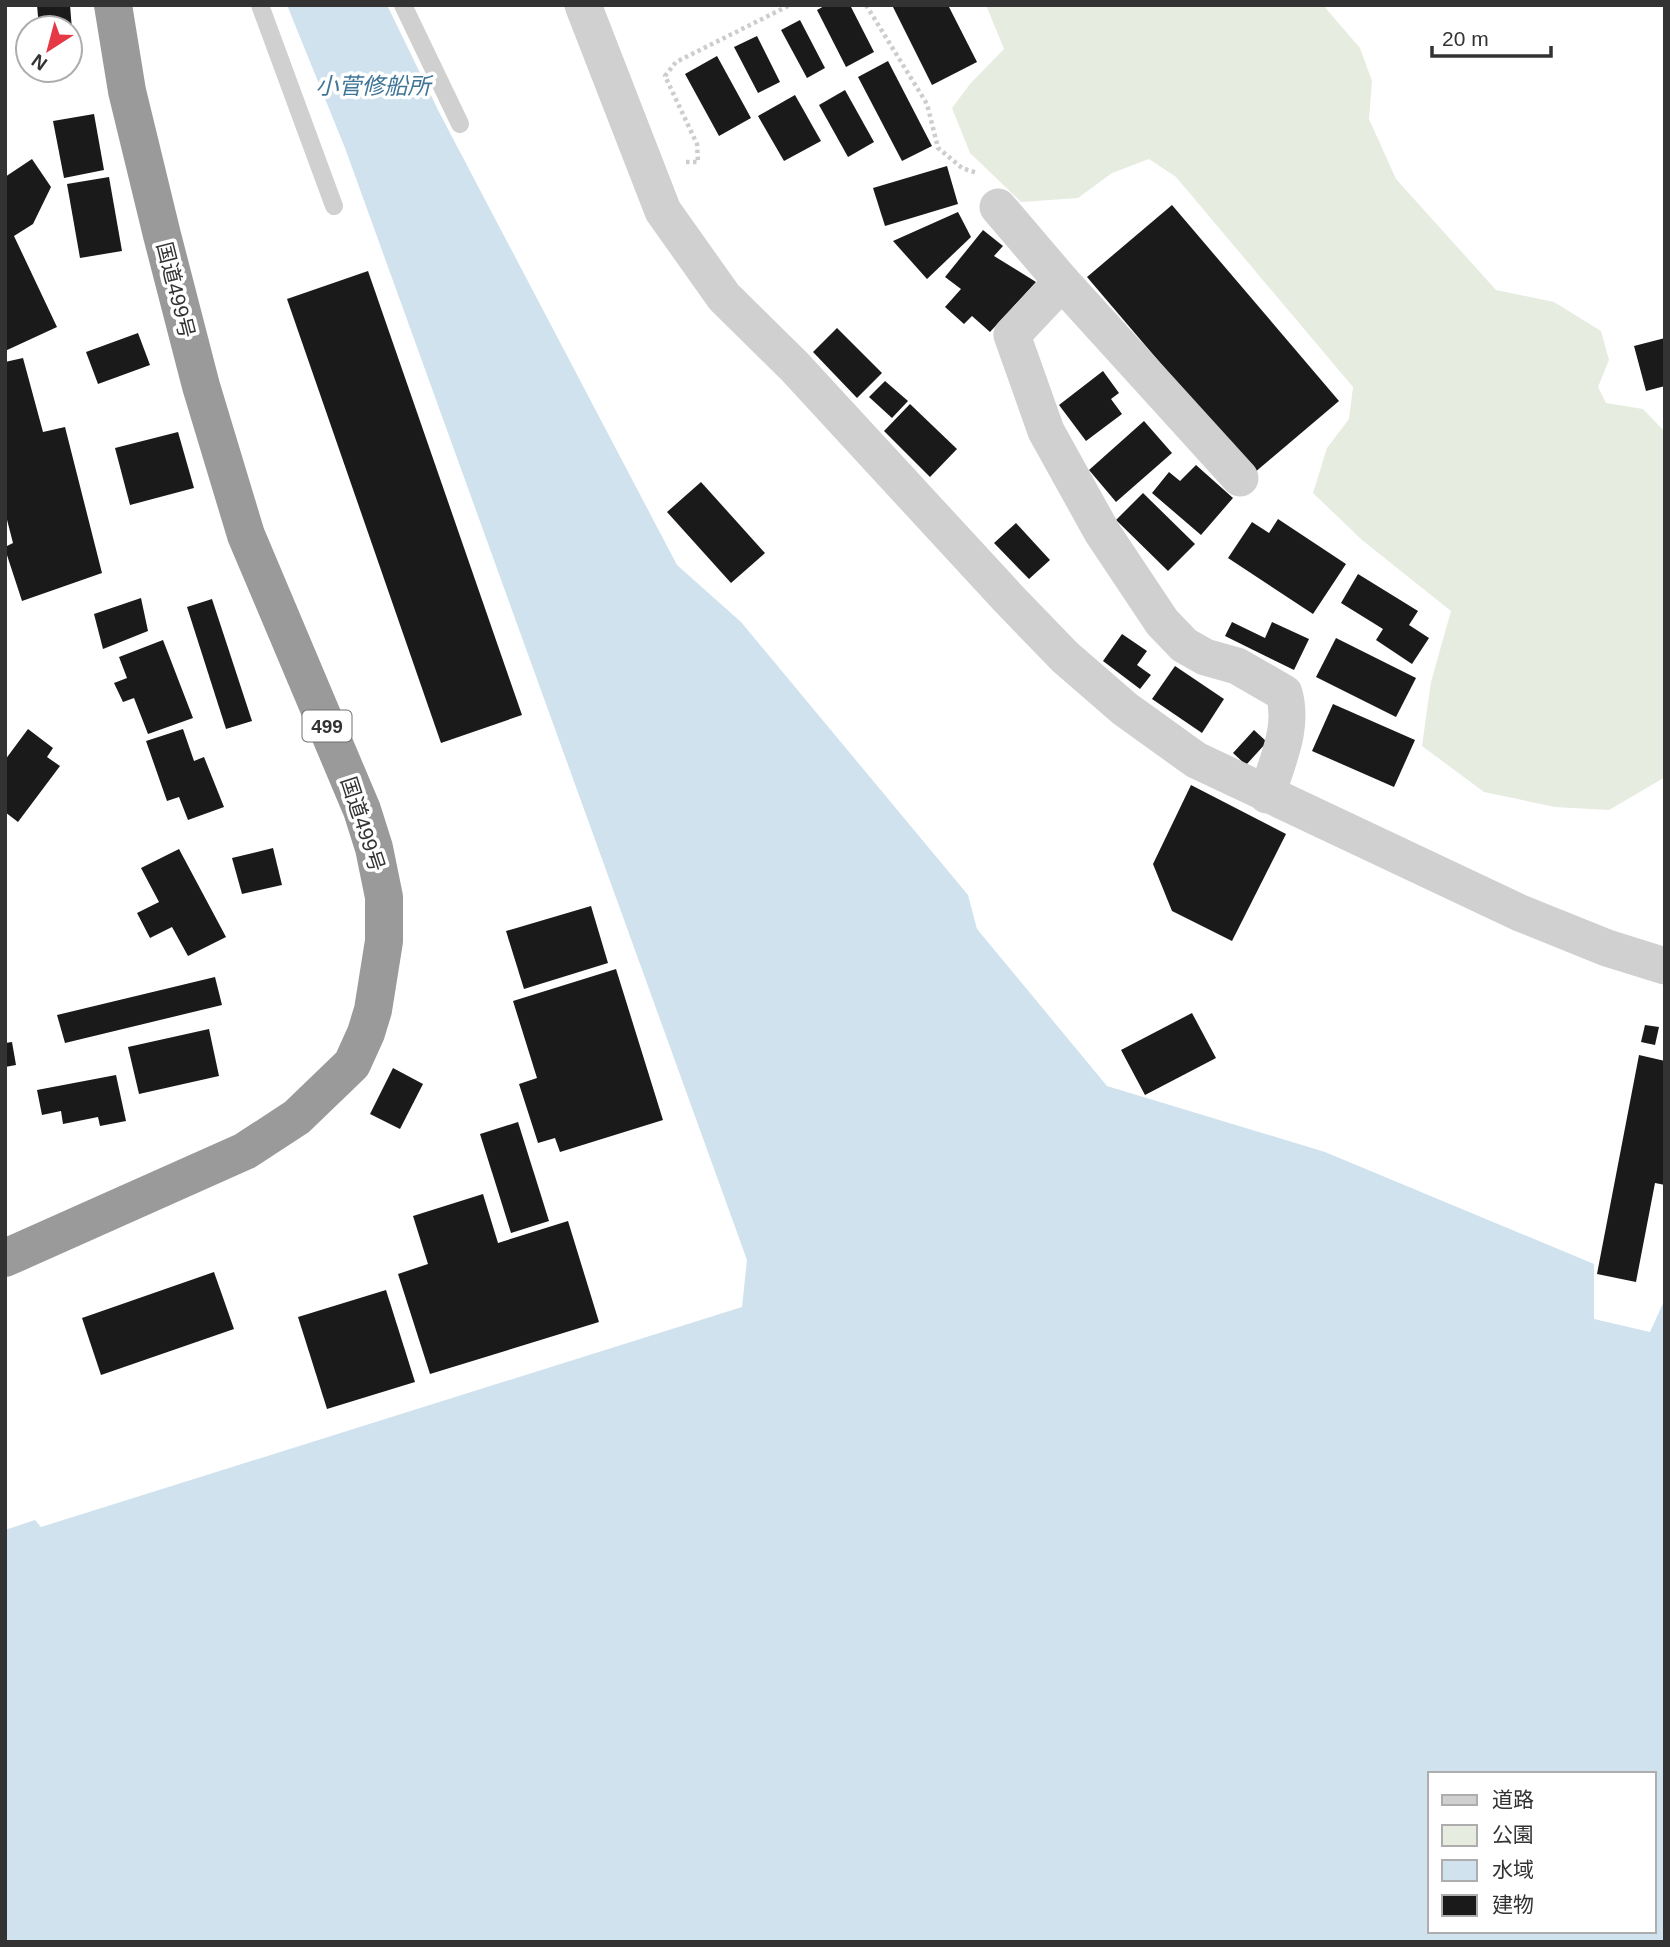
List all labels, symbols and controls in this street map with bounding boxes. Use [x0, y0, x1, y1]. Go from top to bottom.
north arrow [14, 14, 84, 84]
scale bar [1432, 14, 1551, 58]
text: 20 m [1442, 27, 1489, 50]
text: N [28, 50, 51, 75]
water label: 小菅修船所 [316, 73, 435, 99]
street label: 国道499号 [153, 240, 199, 340]
road number: 499 [302, 710, 352, 741]
street label: 国道499号 [337, 774, 389, 874]
legend [1428, 1772, 1656, 1933]
text: 道路 [1492, 1788, 1534, 1811]
text: 公園 [1492, 1823, 1534, 1846]
text: 水域 [1492, 1858, 1534, 1881]
text: 建物 [1492, 1893, 1534, 1916]

